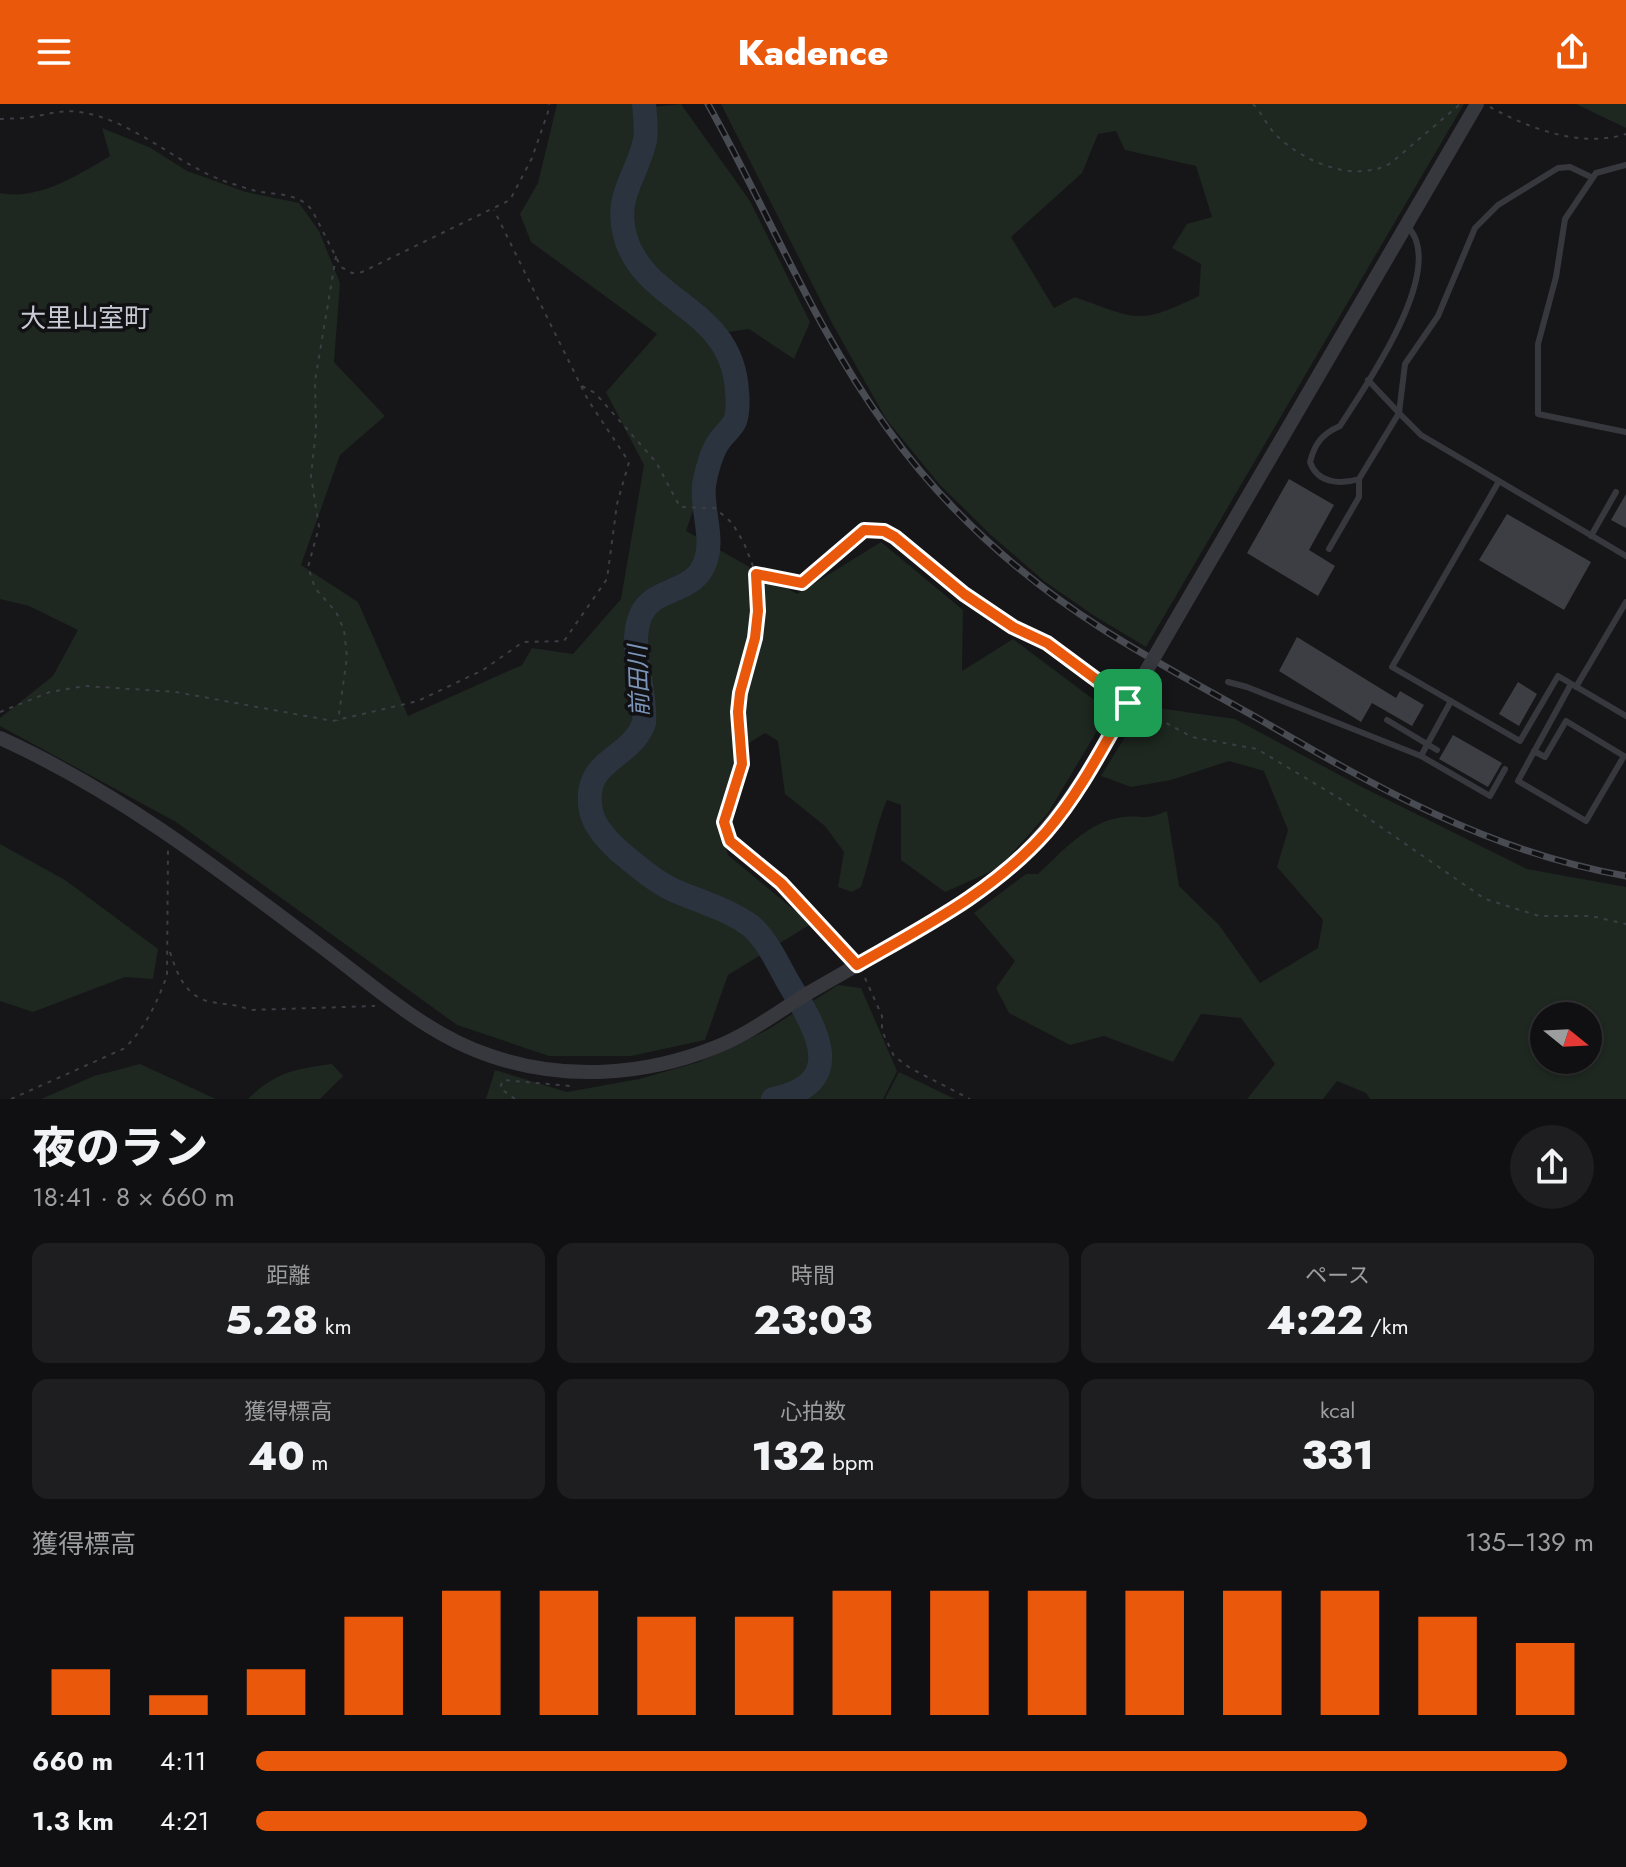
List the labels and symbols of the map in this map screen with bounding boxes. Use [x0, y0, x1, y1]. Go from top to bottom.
district label: 大里山室町 [20, 299, 150, 337]
water label: 前田川 [620, 641, 657, 718]
pin [1094, 669, 1162, 737]
north arrow [1530, 1002, 1602, 1074]

